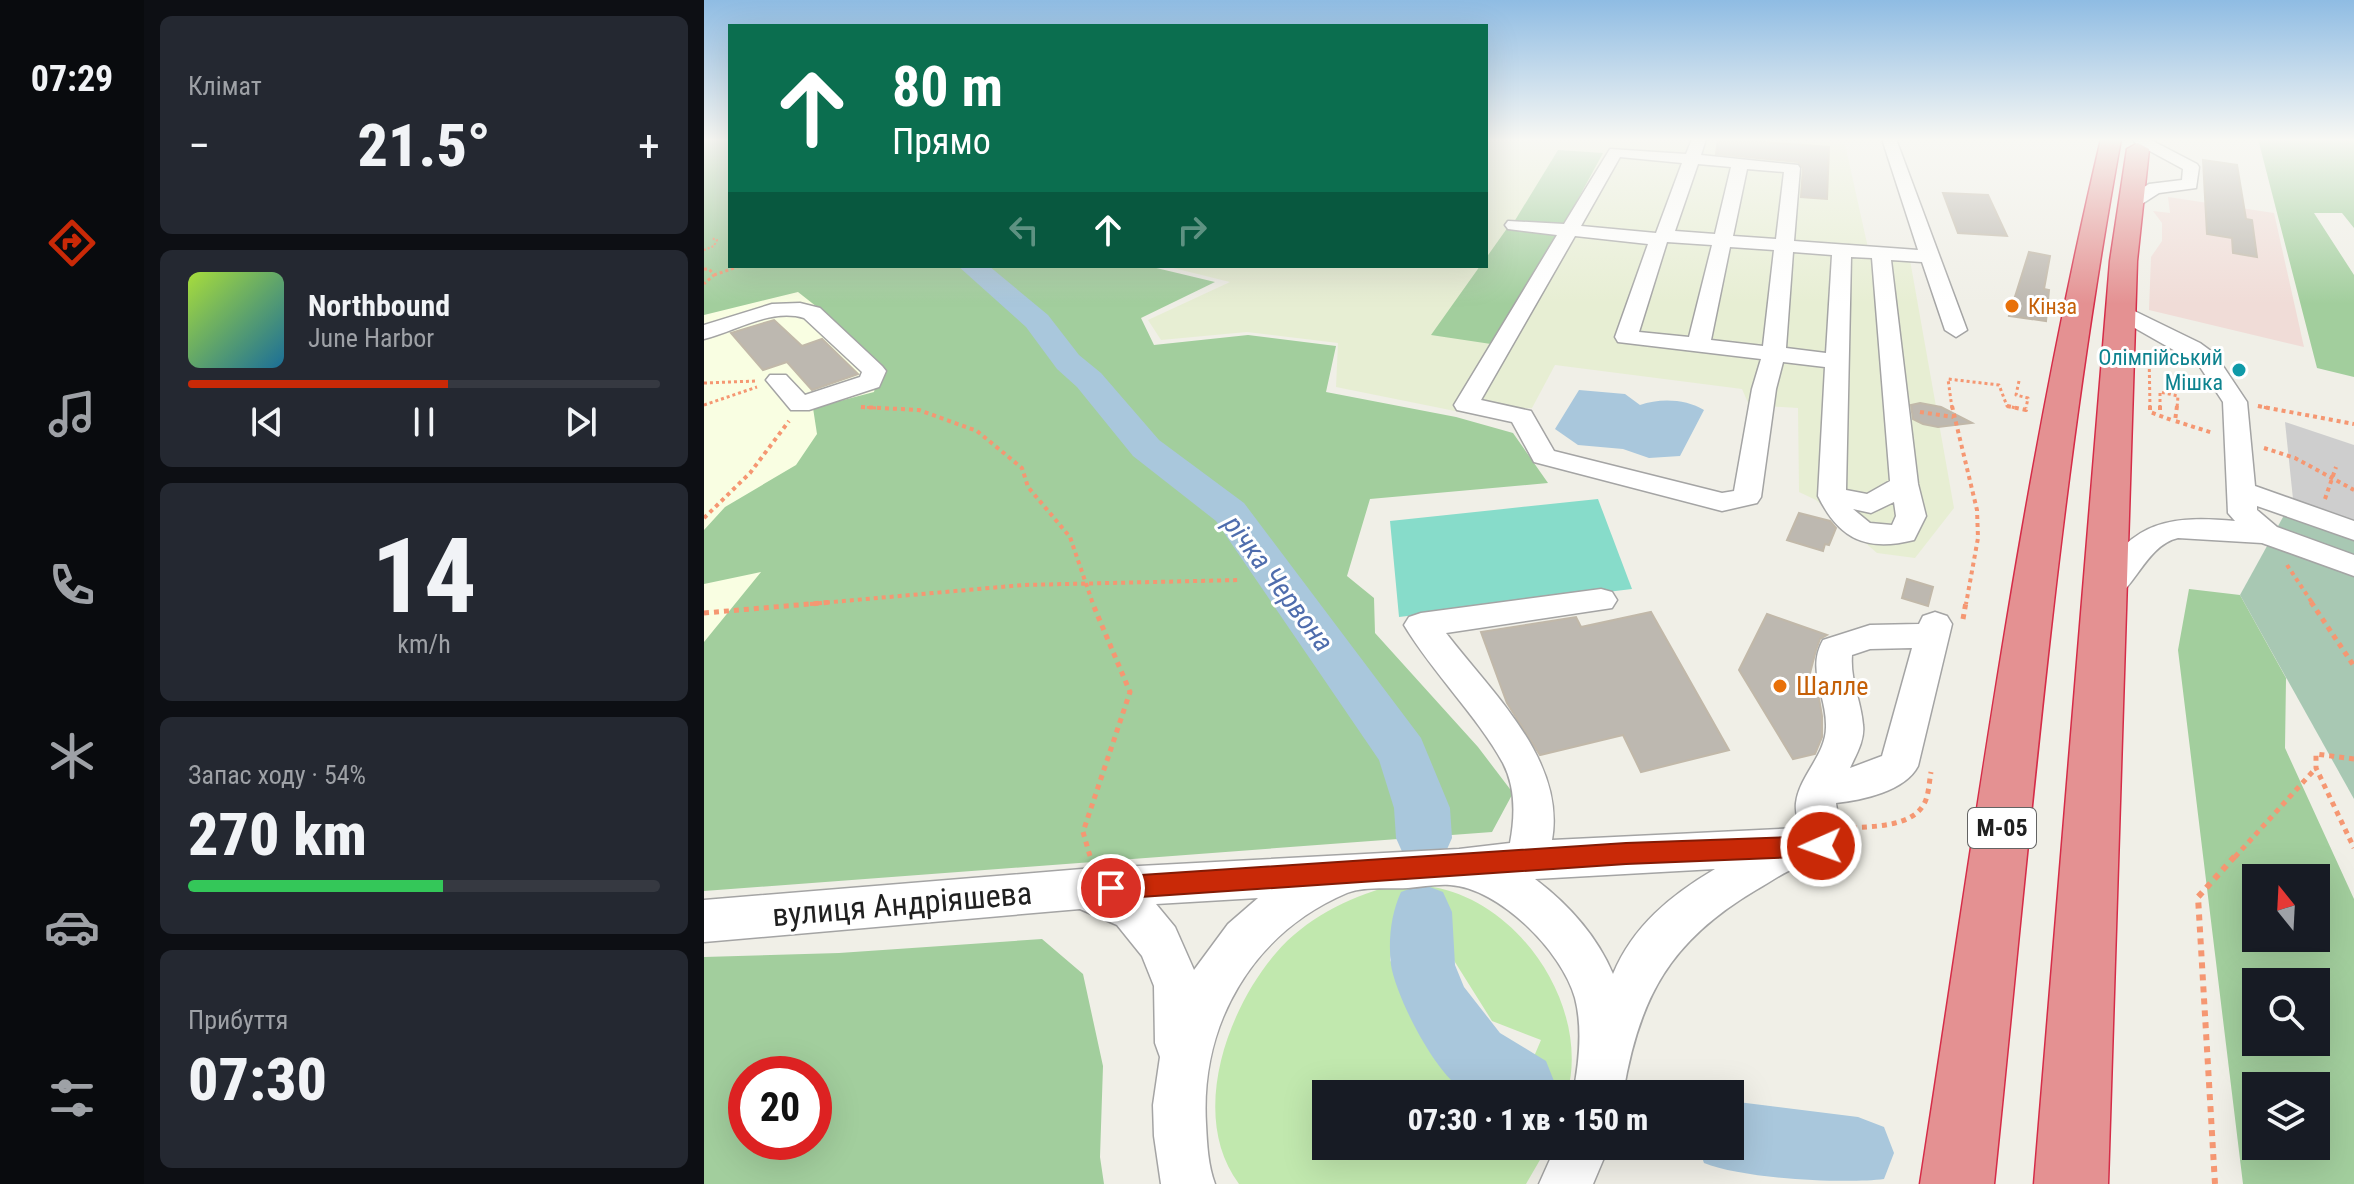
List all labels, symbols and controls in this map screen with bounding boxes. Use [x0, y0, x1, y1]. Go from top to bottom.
text: 80 m [892, 54, 1003, 120]
icon: ahead [760, 56, 864, 160]
text: 07:29 [31, 58, 113, 100]
text: Клімат [188, 71, 262, 101]
text: 21.5° [358, 110, 491, 181]
text: − [188, 120, 210, 172]
text: + [638, 120, 660, 172]
text: Прямо [892, 121, 991, 163]
icon: left [1002, 208, 1046, 252]
icon: ahead [1086, 208, 1130, 252]
icon: right [1170, 208, 1214, 252]
icon: directions [44, 215, 100, 271]
text: Northbound [308, 288, 450, 323]
place label: Кінза [2028, 294, 2077, 319]
marker: Кінза [2003, 297, 2021, 315]
text: June Harbor [308, 323, 434, 353]
place label: Олімпійський Мішка [2098, 345, 2223, 395]
marker: Олімпійський Мішка [2230, 361, 2248, 379]
icon: music [44, 386, 100, 442]
icon: previous [245, 400, 289, 444]
icon: pause [402, 400, 446, 444]
icon: next [559, 400, 603, 444]
water label: річка Червона [1216, 508, 1340, 658]
text: 14 [371, 516, 477, 637]
icon: phone [44, 557, 100, 613]
text: km/h [397, 629, 451, 659]
place label: Шалле [1796, 671, 1868, 701]
marker: Шалле [1771, 677, 1789, 695]
icon: climate [44, 728, 100, 784]
text: Запас ходу · 54% [188, 760, 366, 790]
text: 270 km [188, 799, 367, 870]
position arrow [1779, 804, 1863, 888]
road number: М-05 [1968, 808, 2036, 848]
pin [1077, 854, 1145, 922]
north arrow [2242, 864, 2330, 952]
map controls [2242, 864, 2330, 1160]
icon: arrive [1089, 866, 1133, 910]
street label: вулиця Андріяшева [771, 874, 1033, 934]
icon: car [44, 899, 100, 955]
button: search [2242, 968, 2330, 1056]
text: Прибуття [188, 1005, 288, 1035]
text: 07:30 [188, 1044, 327, 1115]
speed limit sign: 20 [728, 1056, 832, 1160]
icon: filters [44, 1070, 100, 1126]
button: layers [2242, 1072, 2330, 1160]
text: 07:30 · 1 хв · 150 m [1408, 1102, 1648, 1137]

